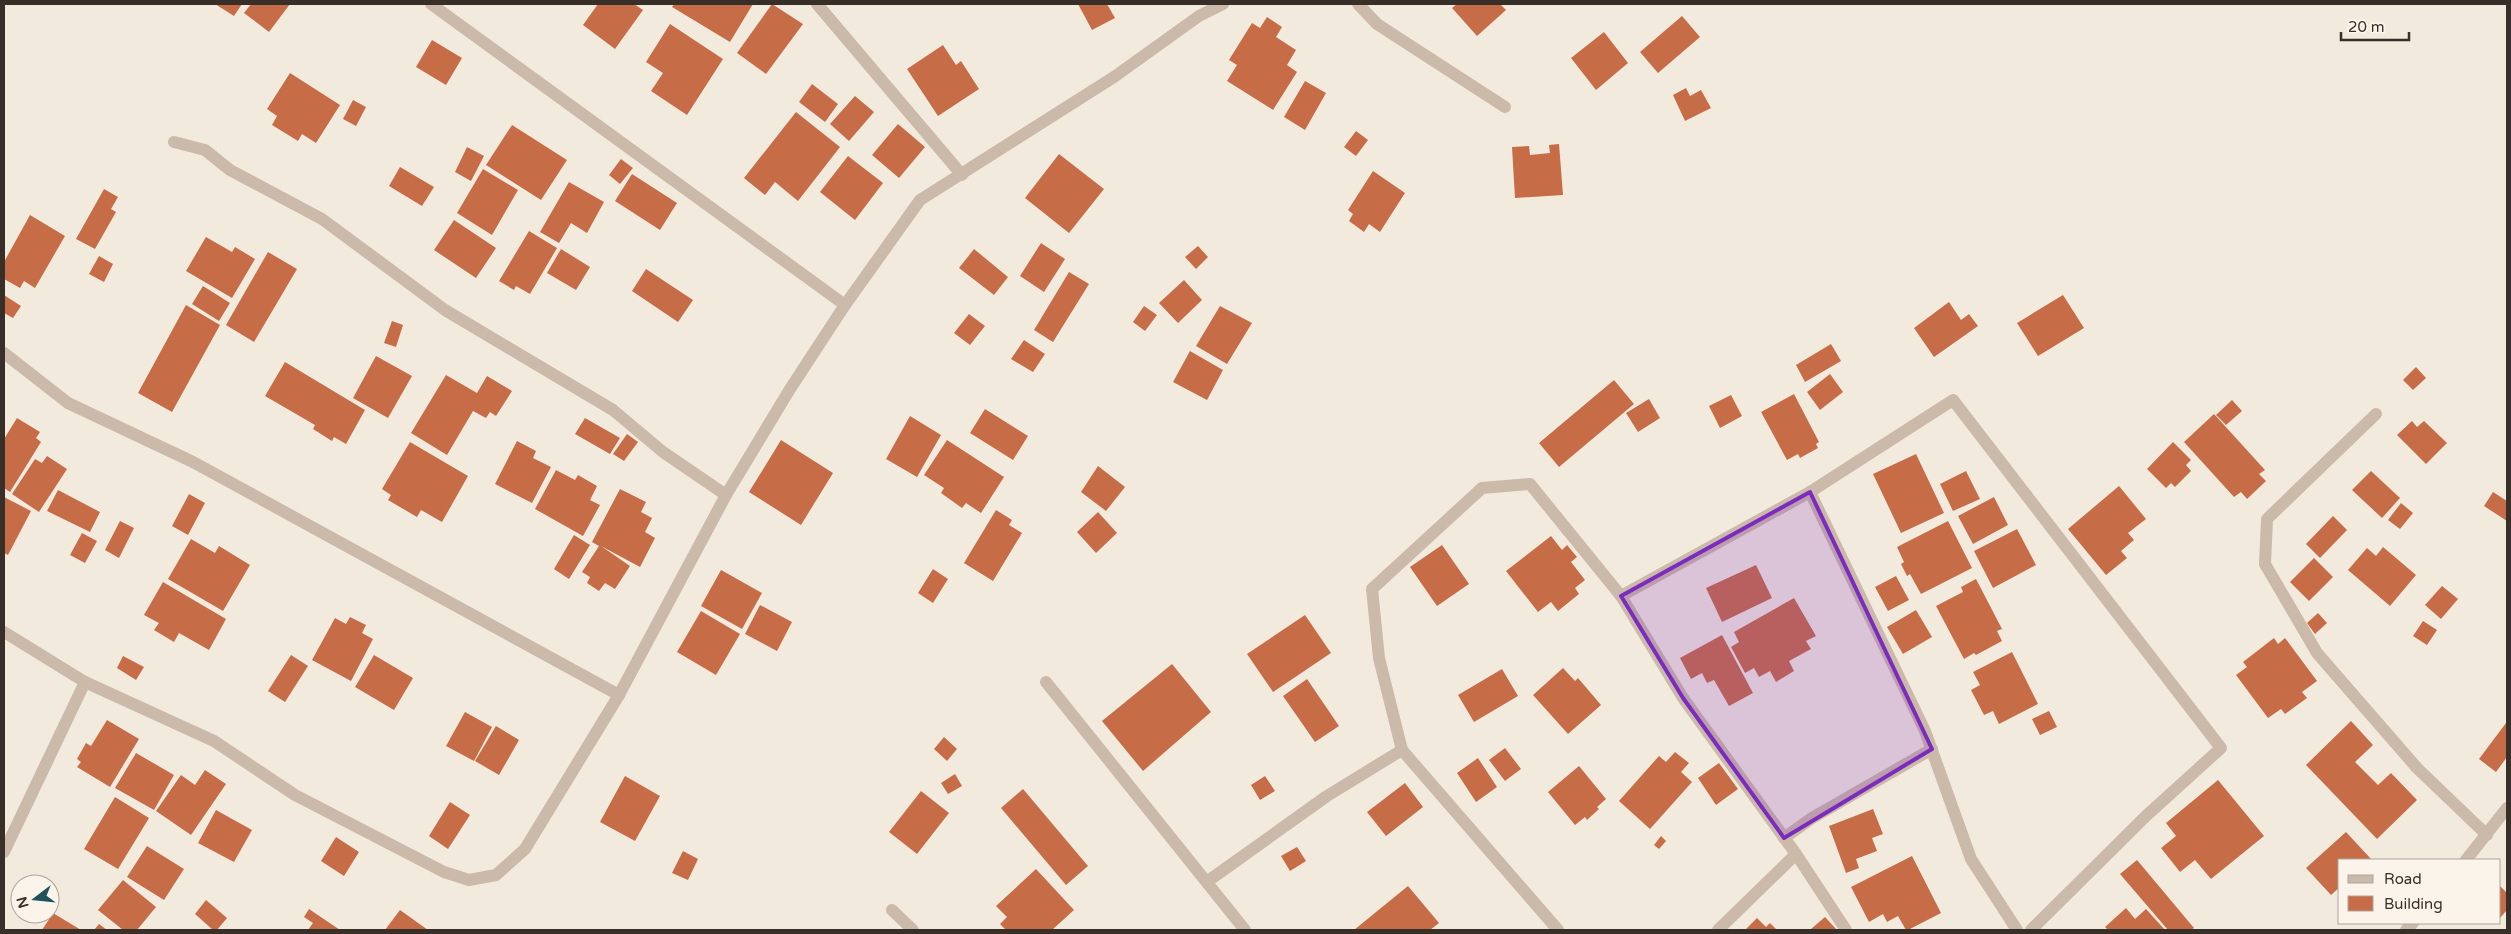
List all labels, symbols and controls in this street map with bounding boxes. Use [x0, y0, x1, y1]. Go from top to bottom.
scale bar [2341, 10, 2408, 42]
text: 20 m [2348, 18, 2385, 36]
legend [2338, 859, 2501, 924]
text: Road [2384, 870, 2422, 888]
north arrow [10, 874, 60, 924]
text: N [13, 895, 33, 910]
text: Building [2384, 895, 2443, 913]

